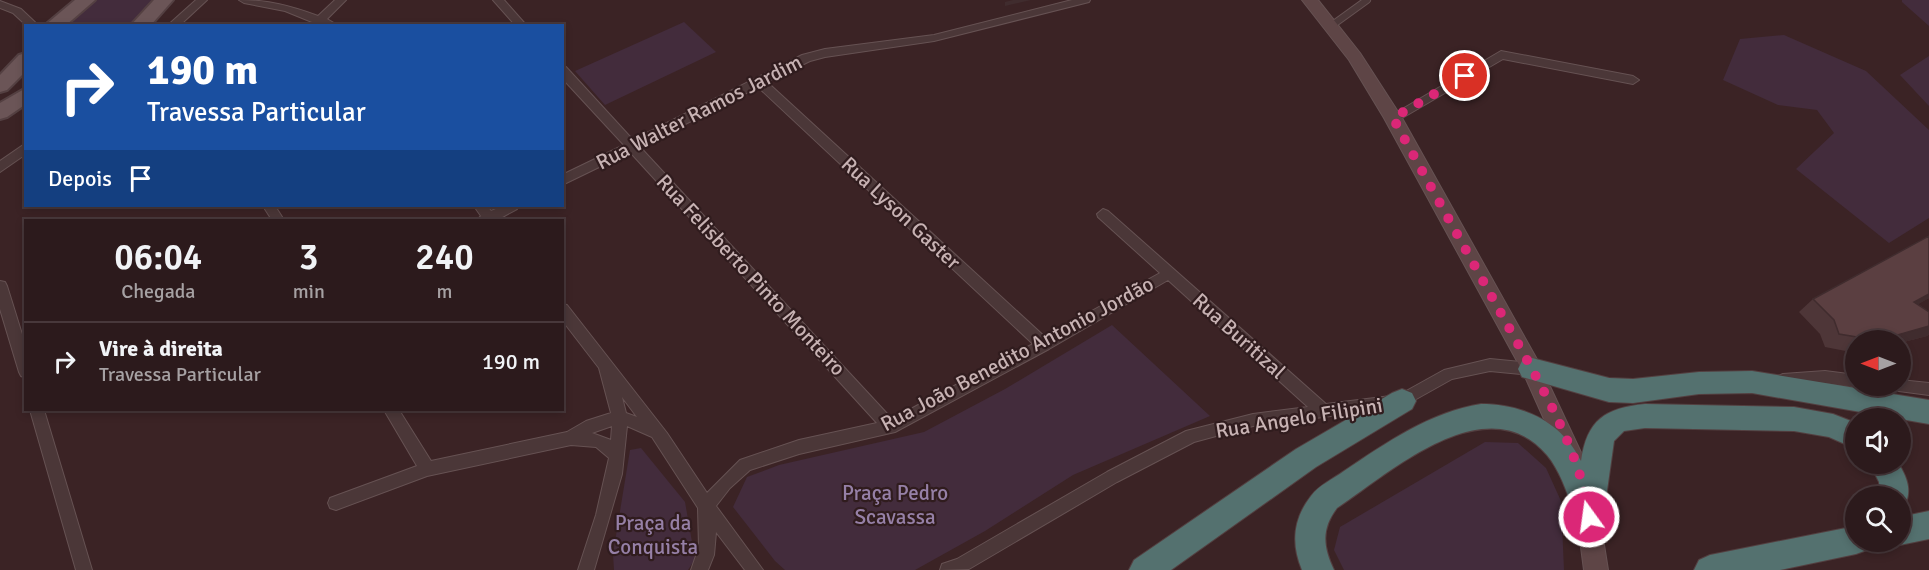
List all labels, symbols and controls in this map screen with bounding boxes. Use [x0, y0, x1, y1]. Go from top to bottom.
text: 190 m [147, 45, 258, 96]
icon: right [48, 48, 126, 126]
street label: Rua Walter Ramos Jardim [592, 49, 806, 175]
pin [1439, 50, 1490, 101]
icon: arrive [1448, 59, 1481, 92]
text: Travessa Particular [147, 96, 366, 129]
street label: Rua Lyson Gaster [836, 151, 966, 275]
icon: arrive [124, 162, 157, 195]
text: Depois [48, 165, 112, 192]
street label: Rua Felisberto Pinto Monteiro [651, 169, 851, 381]
text: 06:04 [114, 235, 202, 280]
text: 3 [299, 235, 319, 280]
text: 240 [415, 235, 474, 280]
street label: Rua João Benedito Antonio Jordão [876, 271, 1158, 437]
text: Chegada [121, 279, 195, 304]
text: min [293, 279, 325, 304]
text: m [436, 279, 452, 304]
street label: Rua Buritizal [1187, 287, 1291, 385]
north arrow [1845, 330, 1911, 396]
map controls [1845, 330, 1911, 552]
text: Vire à direita [99, 335, 223, 362]
icon: right [48, 345, 81, 378]
text: 190 m [482, 348, 540, 375]
text: Travessa Particular [99, 362, 261, 387]
street label: Rua Angelo Filipini [1214, 392, 1384, 444]
button: sound [1845, 408, 1911, 474]
park label: Praça Pedro Scavassa [842, 480, 948, 530]
position arrow [1557, 485, 1621, 549]
button: search [1845, 486, 1911, 552]
park label: Praça da Conquista [608, 510, 698, 560]

